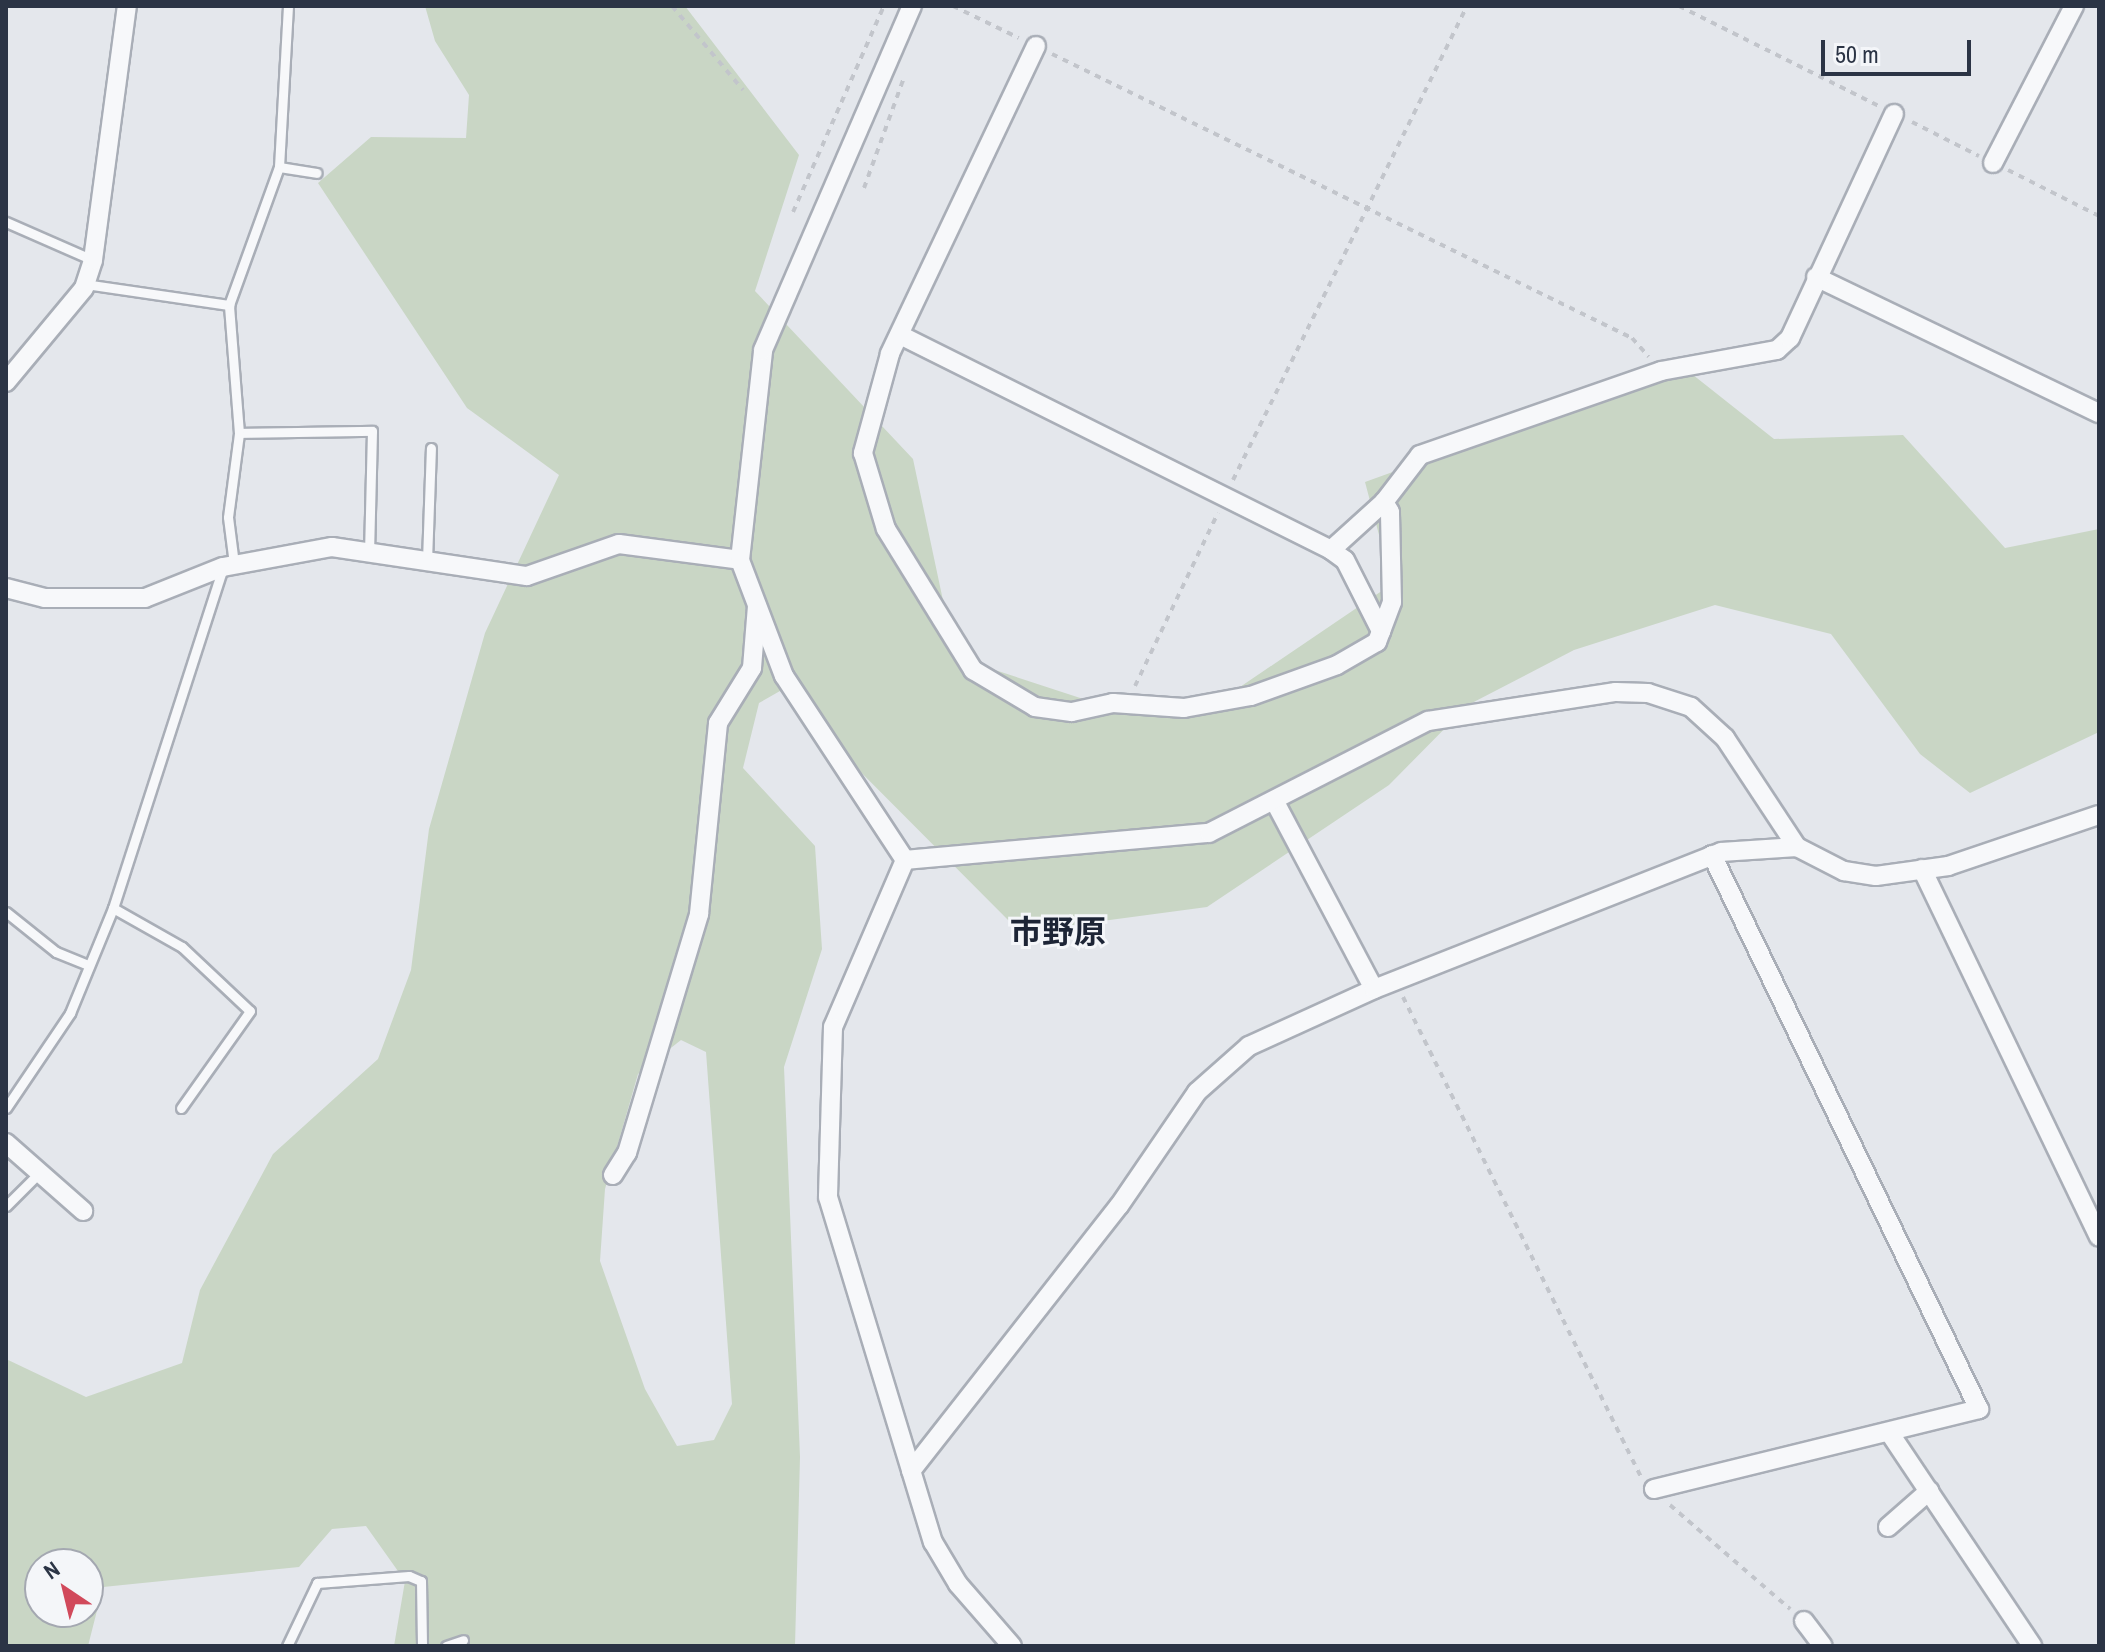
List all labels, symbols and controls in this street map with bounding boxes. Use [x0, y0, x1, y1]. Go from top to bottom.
scale bar [1825, 24, 1975, 74]
text: 50 m [1835, 38, 1879, 70]
district label: 市野原 [1010, 913, 1106, 951]
north arrow [24, 1548, 104, 1628]
text: N [37, 1554, 65, 1586]

